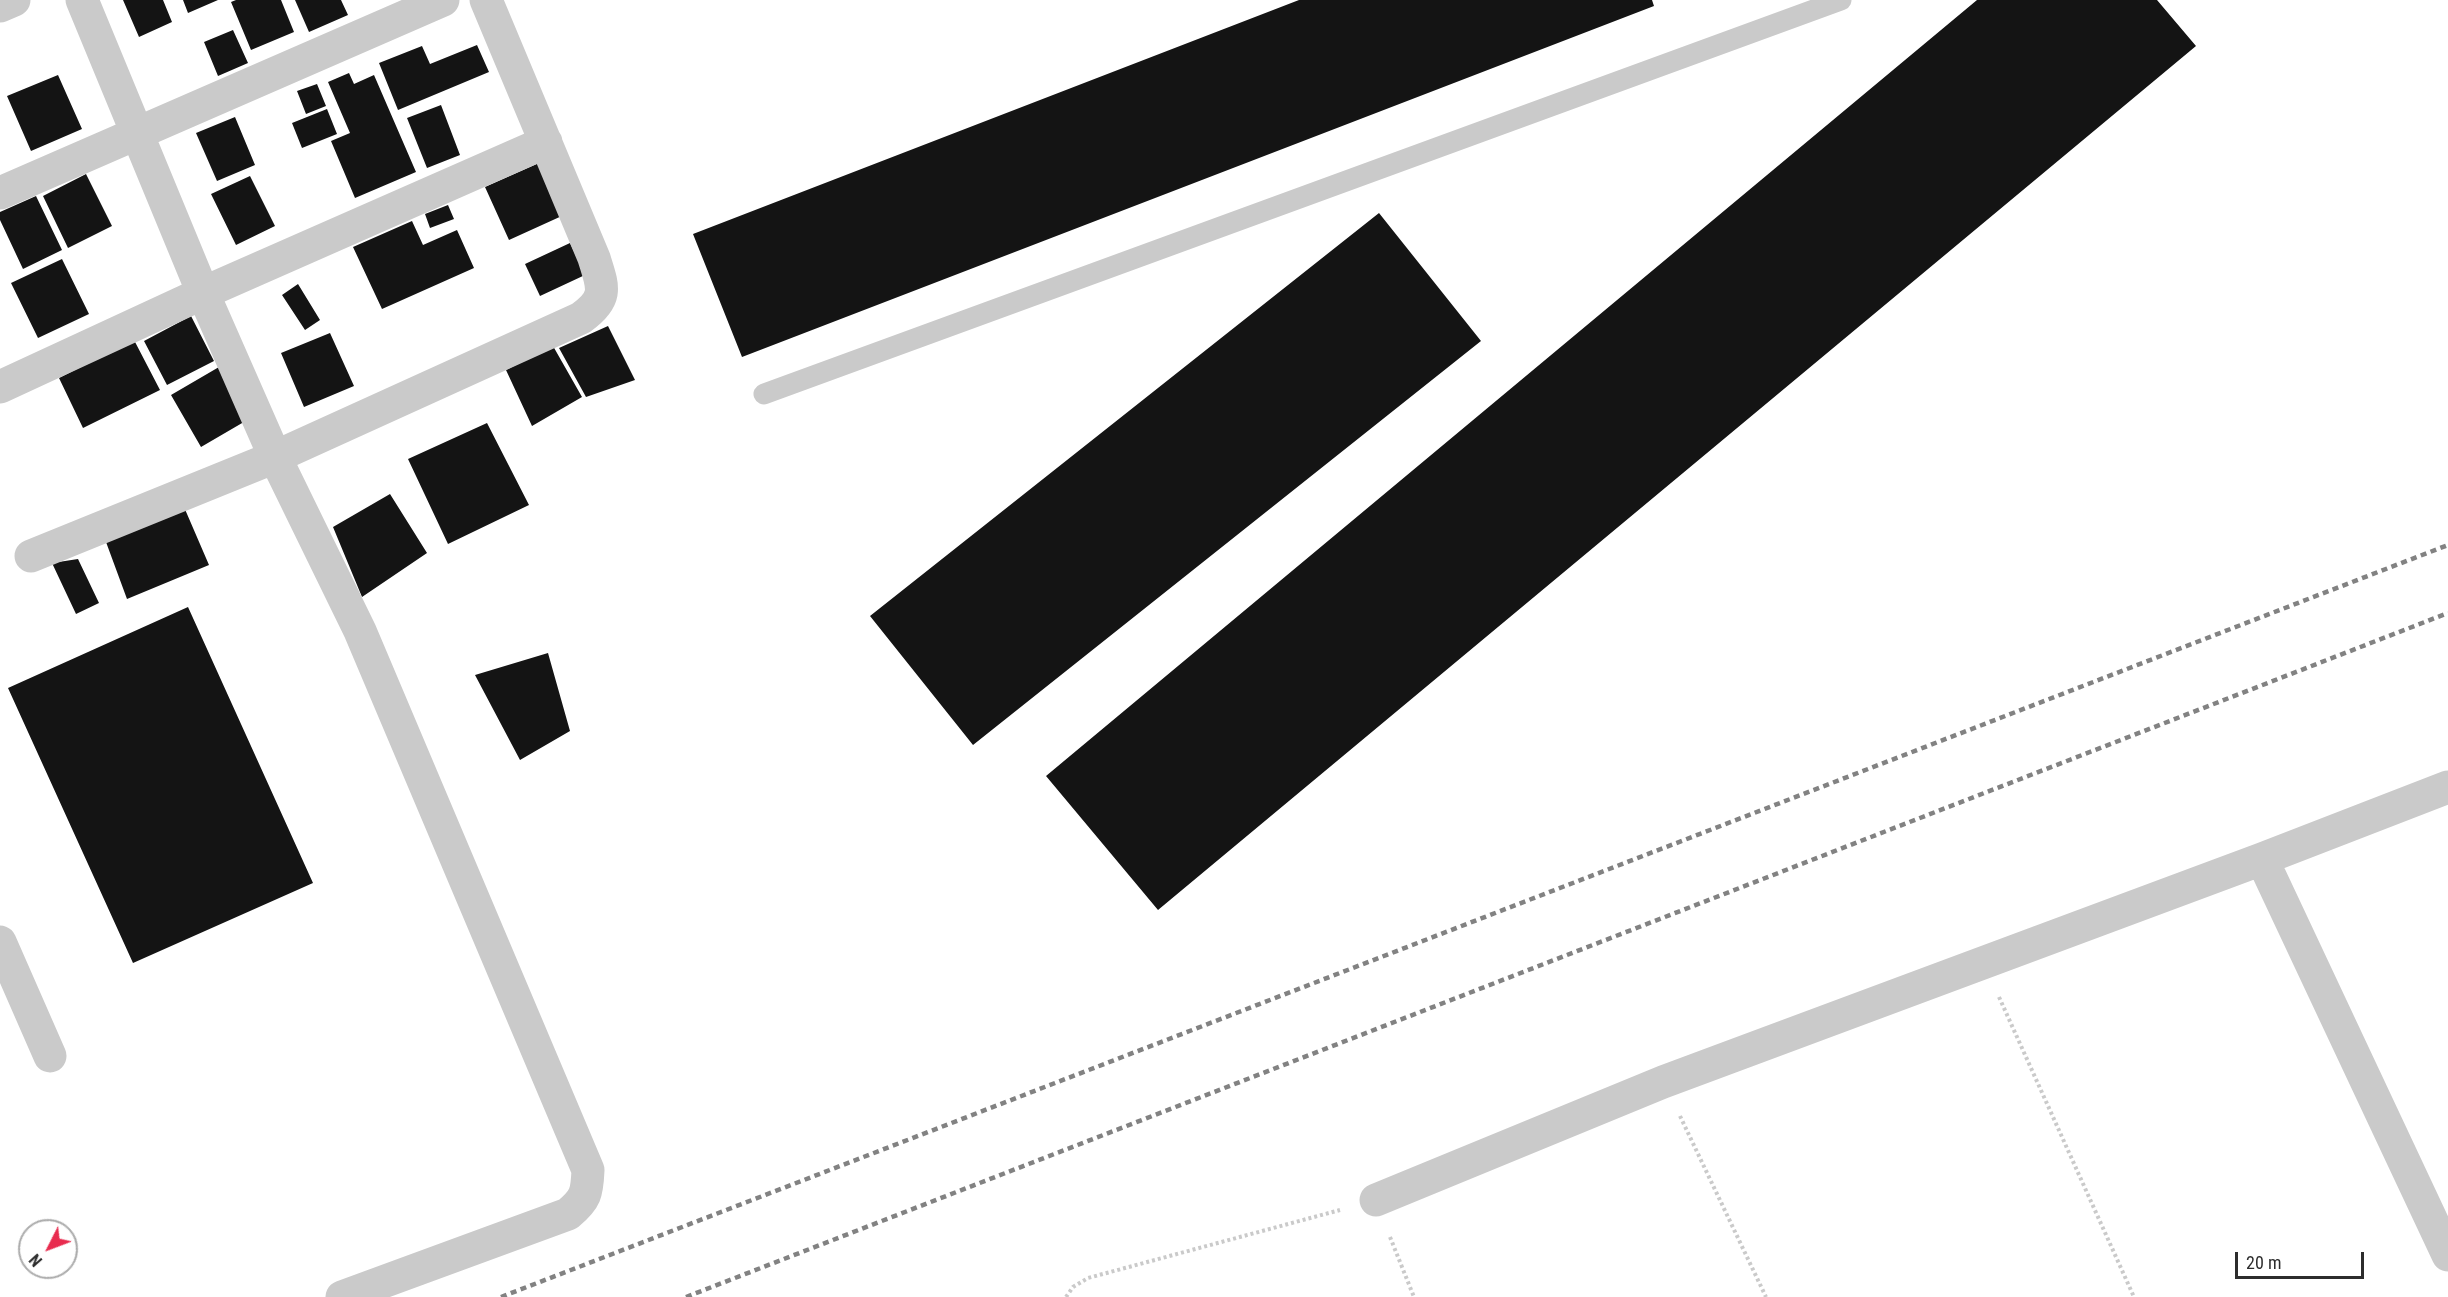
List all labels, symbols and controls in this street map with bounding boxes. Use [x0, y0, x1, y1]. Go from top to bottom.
north arrow [18, 1219, 78, 1279]
scale bar [2238, 1240, 2367, 1278]
text: N [25, 1250, 46, 1270]
text: 20 m [2246, 1252, 2281, 1273]

